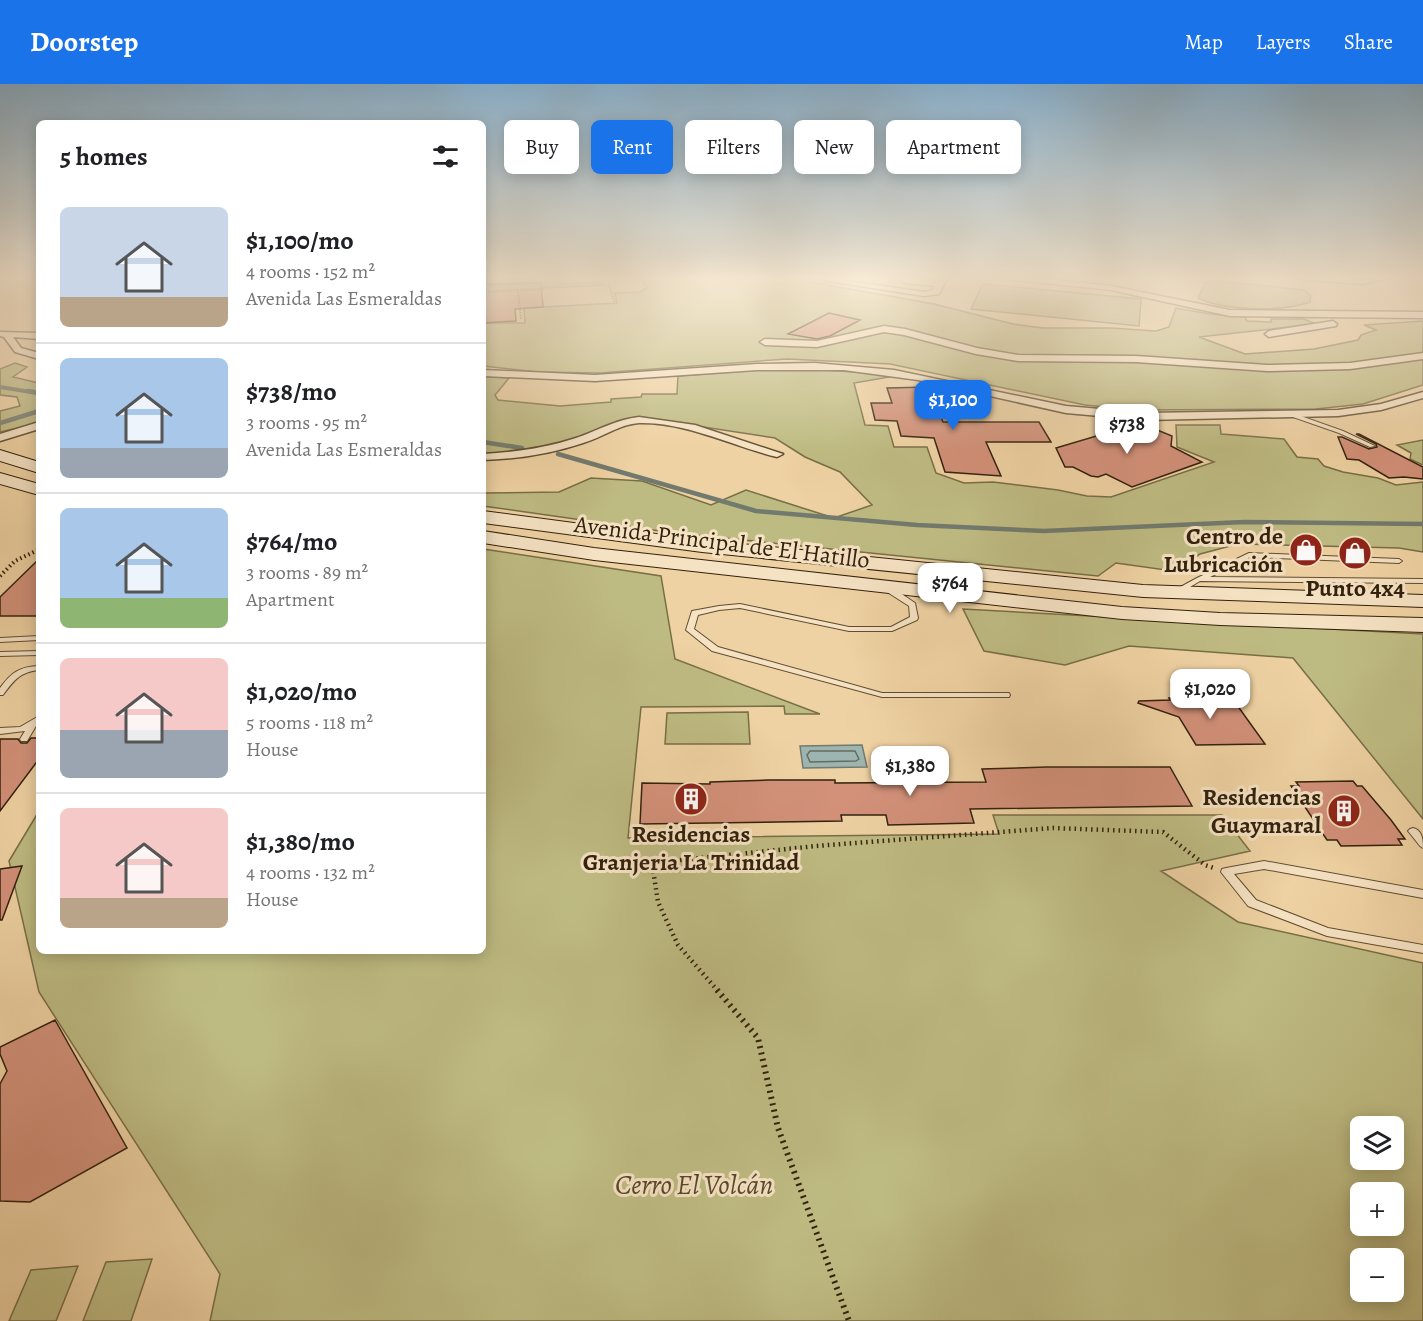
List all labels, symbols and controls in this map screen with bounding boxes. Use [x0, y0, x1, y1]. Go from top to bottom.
text: Doorstep [30, 23, 138, 61]
text: Map [1184, 28, 1223, 56]
text: Layers [1256, 28, 1311, 56]
text: Share [1344, 28, 1393, 56]
chip: Buy [504, 120, 579, 174]
chip: Rent [591, 120, 673, 174]
chip: Filters [685, 120, 782, 174]
chip: New [794, 120, 874, 174]
chip: Apartment [886, 120, 1021, 174]
text: 5 homes [60, 139, 148, 174]
icon: filters [429, 140, 462, 173]
text: $1,100/mo [246, 223, 354, 258]
icon: home [108, 231, 180, 303]
text: 4 rooms · 152 m² [246, 258, 375, 285]
text: Avenida Las Esmeraldas [246, 285, 442, 312]
text: $738/mo [246, 374, 337, 409]
pin: $1,100 [904, 380, 1002, 431]
icon: home [108, 382, 180, 454]
text: $1,100 [928, 386, 978, 413]
pin: $738 [1091, 404, 1163, 455]
text: 3 rooms · 95 m² [246, 409, 367, 436]
text: $738 [1109, 410, 1145, 437]
text: Avenida Las Esmeraldas [246, 436, 442, 463]
street label: Avenida Principal de El Hatillo [572, 508, 871, 576]
place label: Centro de Lubricación [1163, 520, 1284, 580]
text: $764/mo [246, 524, 337, 559]
icon: home [108, 532, 180, 604]
shop icon: Centro de Lubricación [1288, 532, 1324, 568]
shop icon: Punto 4x4 [1337, 535, 1373, 571]
text: 3 rooms · 89 m² [246, 559, 368, 586]
pin: $764 [914, 563, 986, 614]
text: $764 [932, 569, 968, 596]
place label: Punto 4x4 [1305, 572, 1405, 604]
text: Apartment [246, 586, 335, 613]
pin: $1,020 [1161, 669, 1259, 720]
text: $1,020/mo [246, 674, 357, 709]
text: $1,020 [1184, 675, 1236, 702]
icon: home [108, 682, 180, 754]
text: 5 rooms · 118 m² [246, 709, 373, 736]
text: House [246, 736, 298, 763]
pin: $1,380 [861, 746, 959, 797]
text: $1,380 [885, 752, 935, 779]
building icon: Residencias Granjeria La Trinidad [673, 781, 709, 817]
place label: Residencias Guaymaral [1202, 781, 1322, 841]
building icon: Residencias Guaymaral [1326, 793, 1362, 829]
place label: Residencias Granjeria La Trinidad [583, 818, 799, 878]
text: $1,380/mo [246, 824, 355, 859]
icon: home [108, 832, 180, 904]
text: 4 rooms · 132 m² [246, 859, 375, 886]
text: House [246, 886, 298, 913]
map controls [1350, 1116, 1404, 1302]
button: layers [1350, 1116, 1404, 1170]
park label: Cerro El Volcán [615, 1166, 773, 1204]
button: + [1350, 1182, 1404, 1236]
button: − [1350, 1248, 1404, 1302]

